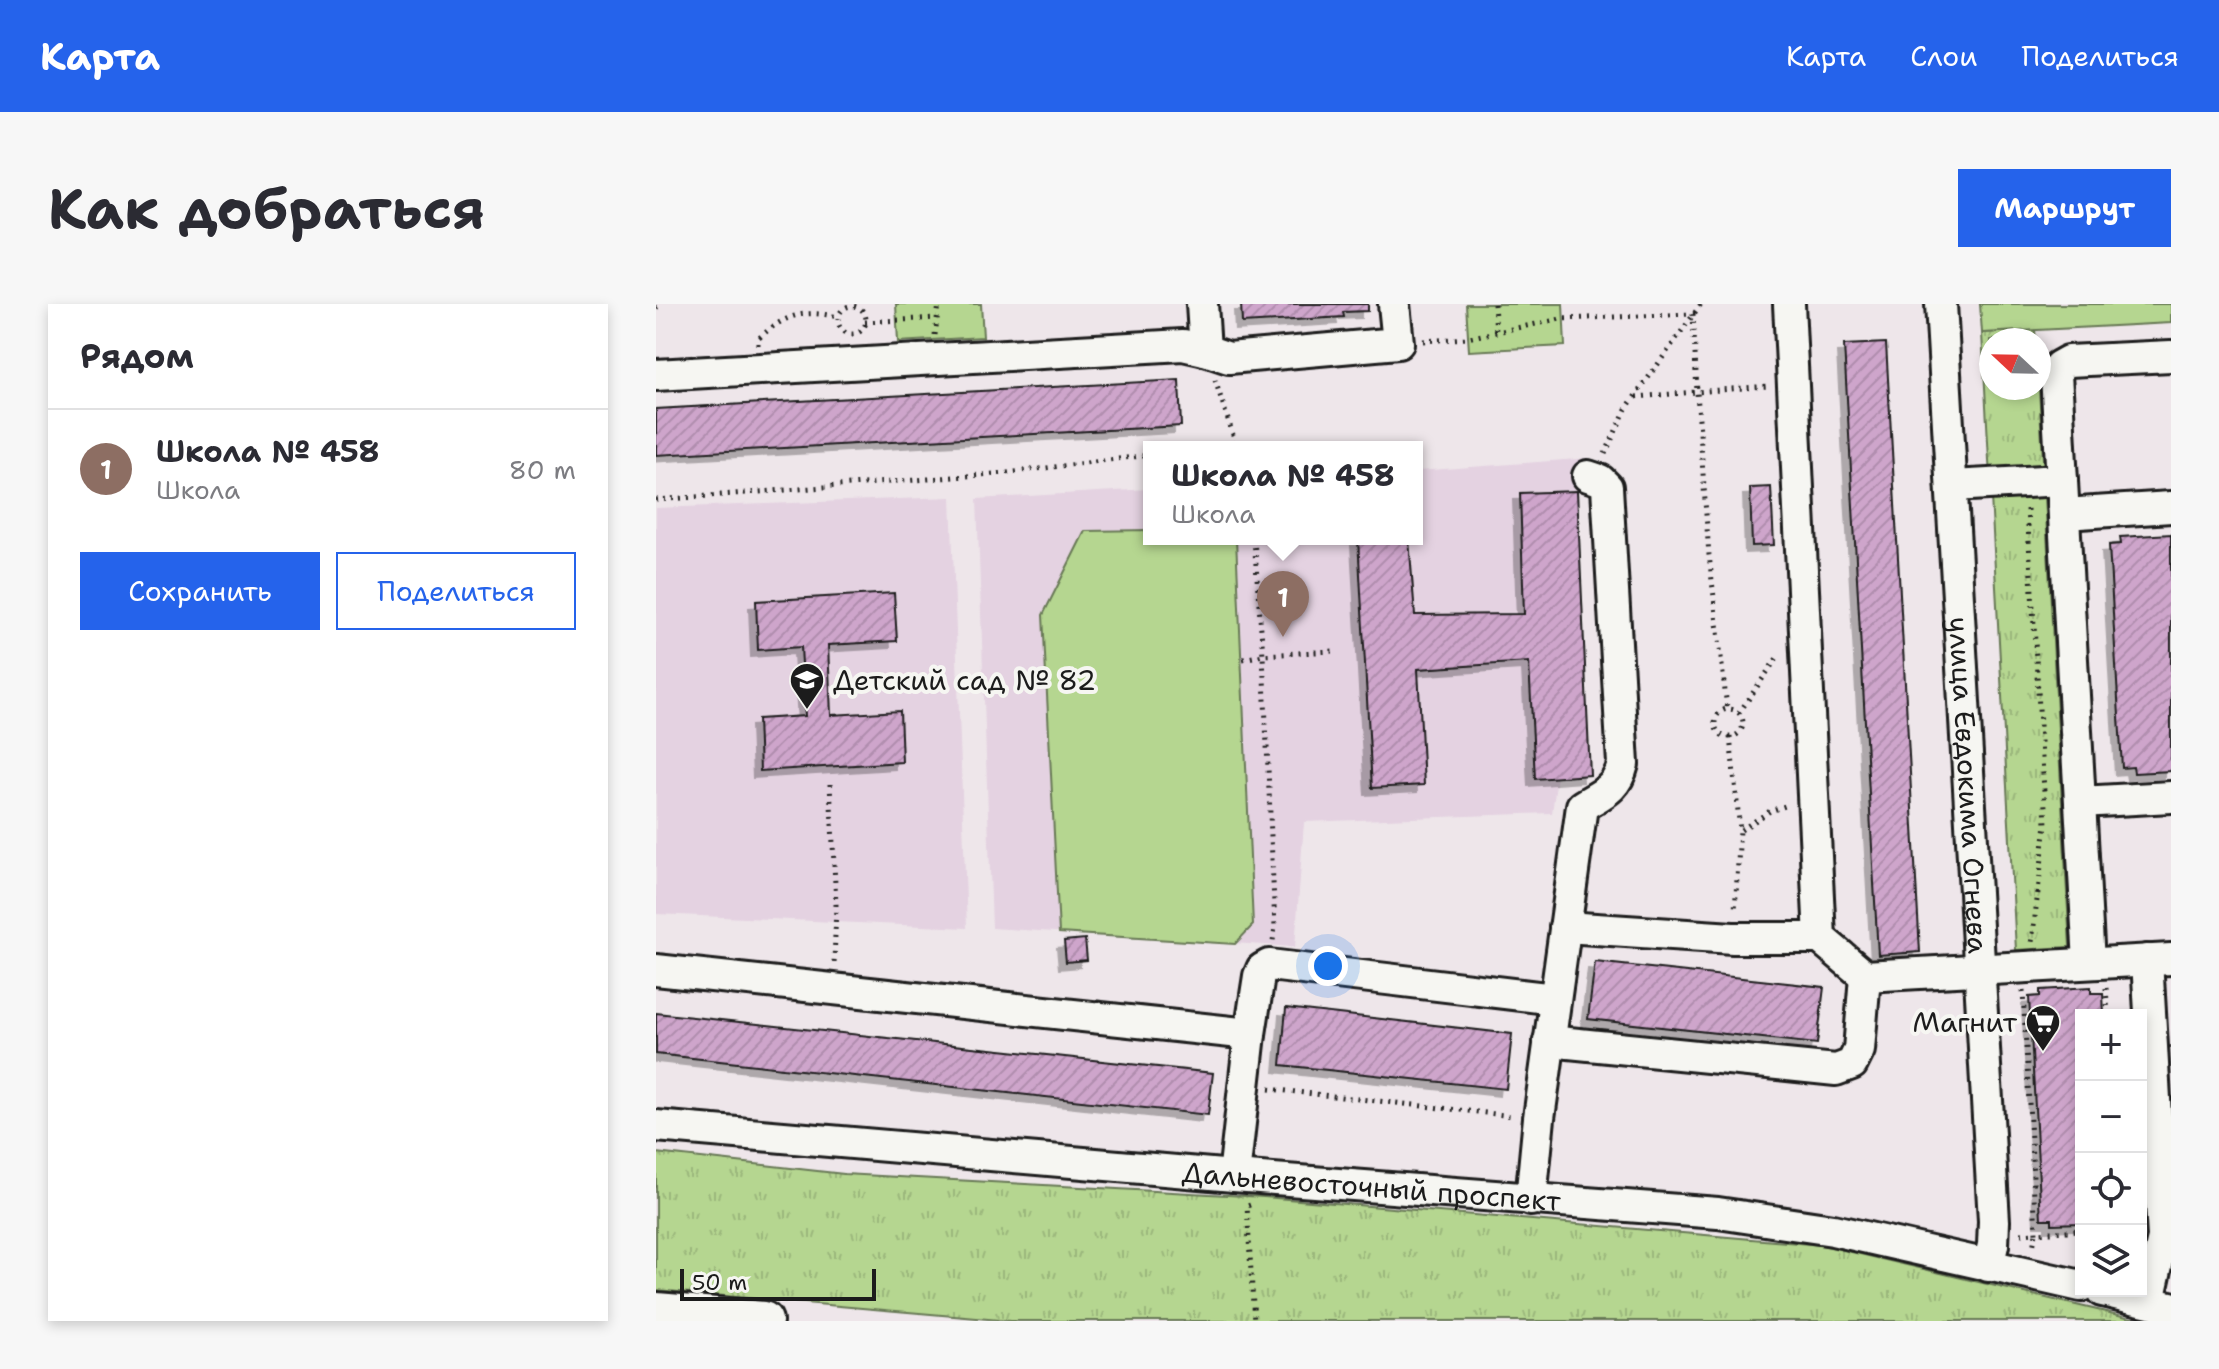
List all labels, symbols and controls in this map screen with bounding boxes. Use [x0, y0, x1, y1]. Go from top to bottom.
text: Карта [40, 31, 160, 82]
text: Карта [1786, 37, 1866, 75]
text: Слои [1910, 37, 1977, 75]
text: Поделиться [2021, 37, 2179, 75]
button: Маршрут [1958, 169, 2171, 247]
text: Как добраться [48, 171, 485, 246]
north arrow [1979, 328, 2051, 400]
text: Рядом [80, 333, 194, 379]
text: Школа № 458 [156, 431, 380, 472]
popup [1143, 441, 1423, 545]
text: 1 [100, 452, 112, 487]
text: 80 m [509, 452, 576, 487]
text: Школа № 458 [1171, 455, 1395, 496]
text: Школа [156, 472, 240, 507]
text: Школа [1171, 496, 1255, 531]
button: Сохранить [80, 552, 320, 630]
button: Поделиться [336, 552, 576, 630]
pin: 1 [1257, 571, 1309, 637]
street label: улица Евдокима Огнева [1940, 616, 1998, 955]
school or university icon: Детский сад № 82 [788, 661, 826, 711]
place label: Детский сад № 82 [833, 661, 1096, 699]
your location [1308, 946, 1348, 986]
place label: Магнит [1913, 1003, 2018, 1041]
supermarket icon: Магнит [2024, 1003, 2062, 1053]
map controls [2075, 1009, 2147, 1297]
button: + [2075, 1009, 2147, 1081]
button: − [2075, 1081, 2147, 1153]
street label: Дальневосточный проспект [1181, 1153, 1563, 1220]
button: locate [2075, 1153, 2147, 1225]
button: layers [2075, 1225, 2147, 1297]
scale bar [680, 1265, 876, 1301]
text: 50 m [692, 1268, 747, 1297]

